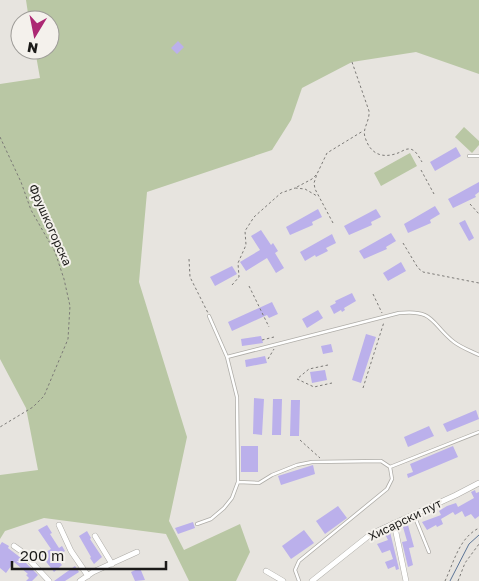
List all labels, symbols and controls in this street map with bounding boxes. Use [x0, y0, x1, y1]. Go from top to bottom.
north arrow [10, 10, 60, 60]
text: N [26, 39, 39, 58]
street label: Фрушкогорска [26, 182, 75, 268]
street label: Хисарски пут [366, 495, 444, 544]
scale bar [12, 538, 166, 570]
text: 200 m [20, 546, 64, 564]

